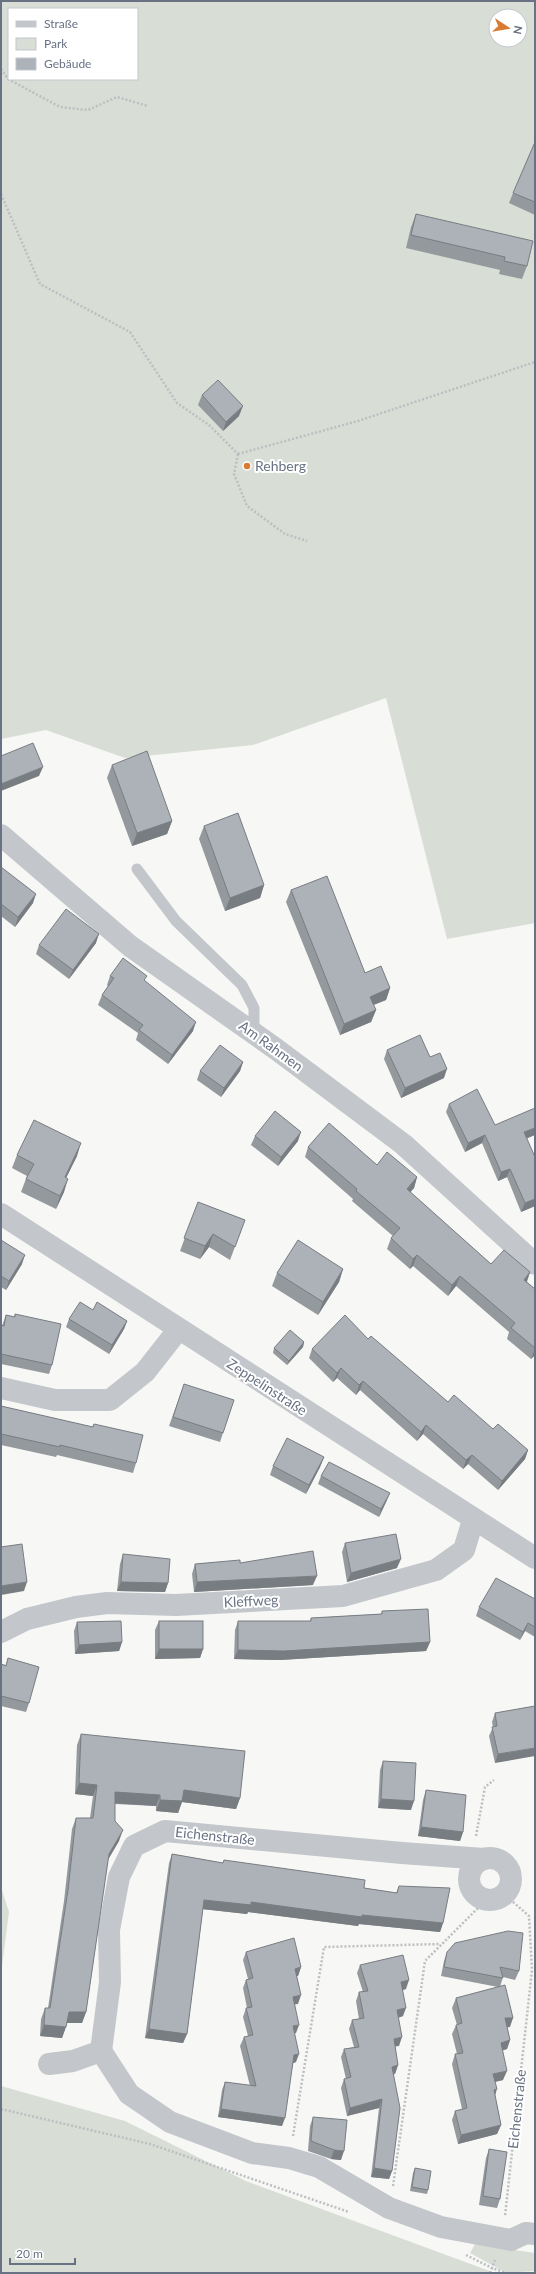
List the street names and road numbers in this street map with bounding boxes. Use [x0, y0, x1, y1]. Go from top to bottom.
street label: Am Rahmen [236, 1017, 307, 1074]
street label: Zeppelinstraße [224, 1355, 310, 1419]
street label: Kleffweg [223, 1591, 279, 1610]
street label: Eichenstraße [175, 1823, 256, 1848]
street label: Eichenstraße [504, 2068, 529, 2149]

